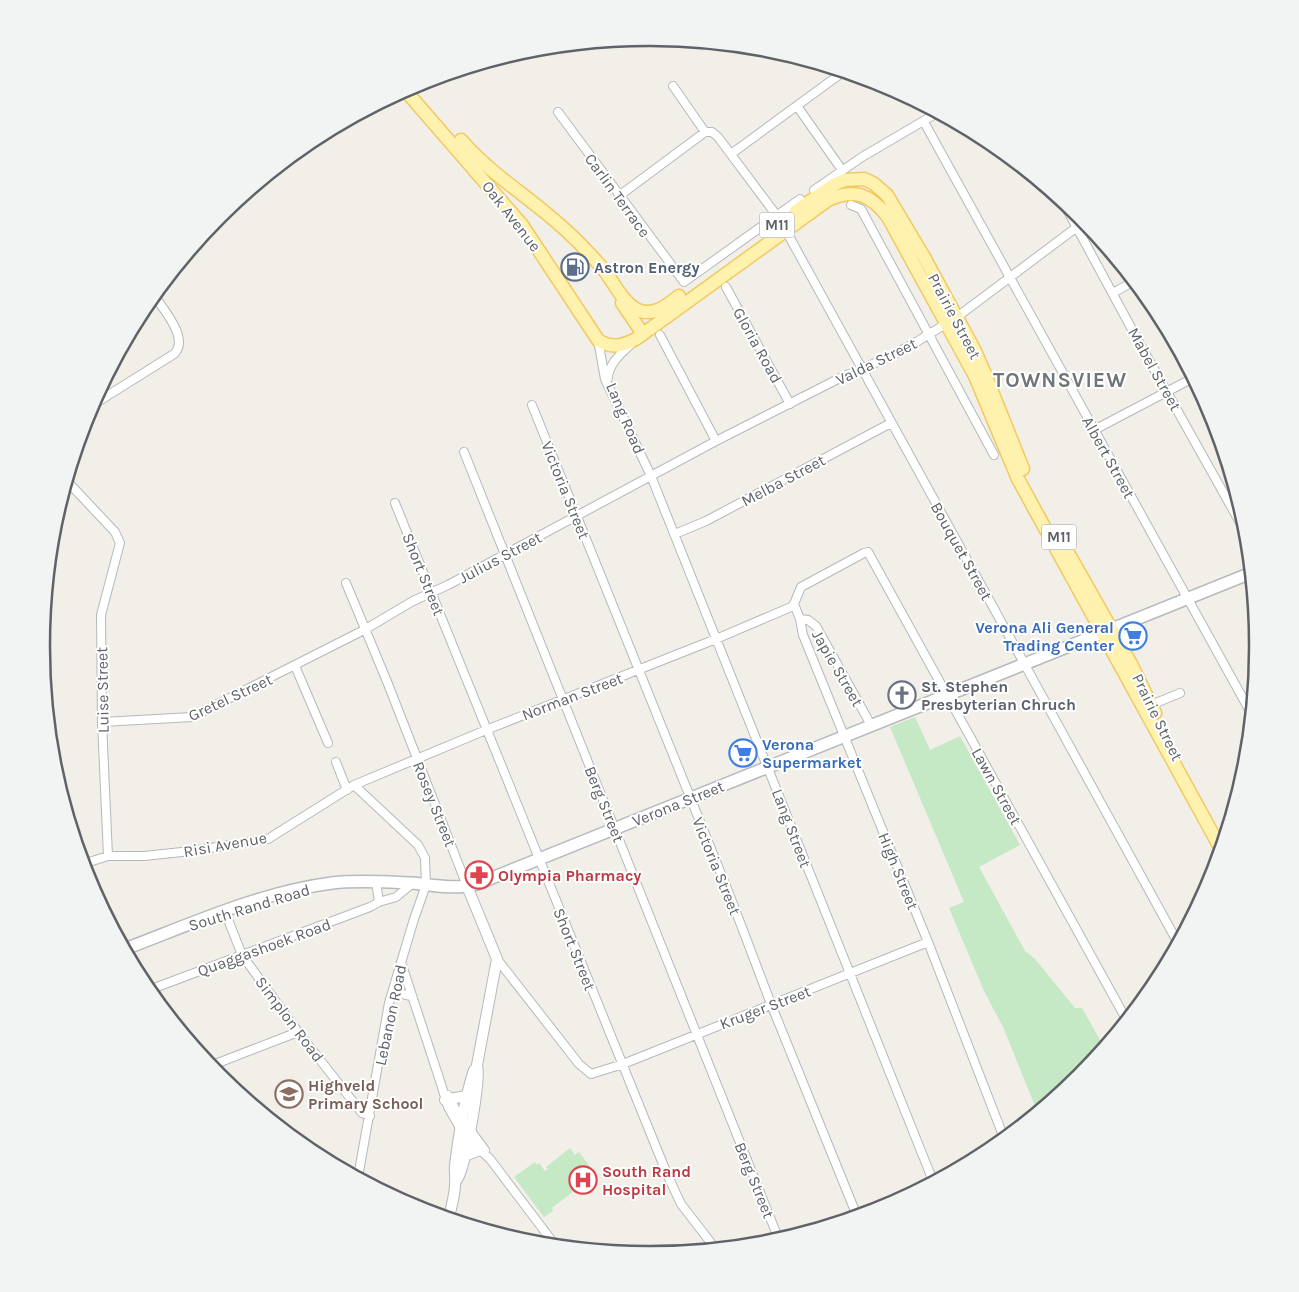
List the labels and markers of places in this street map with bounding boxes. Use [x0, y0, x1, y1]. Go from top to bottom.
fuel station icon: Astron Energy [560, 252, 590, 282]
place label: Astron Energy [594, 258, 700, 277]
place label: Verona Ali General Trading Center [975, 618, 1115, 655]
supermarket icon: Verona Ali General Trading Center [1118, 621, 1148, 651]
place label: St. Stephen Presbyterian Chruch [921, 677, 1076, 714]
church icon: St. Stephen Presbyterian Chruch [887, 680, 917, 710]
place label: Verona Supermarket [762, 735, 862, 772]
supermarket icon: Verona Supermarket [728, 738, 758, 768]
pharmacy icon: Olympia Pharmacy [464, 860, 494, 890]
place label: Olympia Pharmacy [498, 866, 641, 885]
place label: Highveld Primary School [308, 1076, 423, 1113]
school or university icon: Highveld Primary School [274, 1079, 304, 1109]
place label: South Rand Hospital [602, 1162, 691, 1199]
hospital icon: South Rand Hospital [568, 1165, 598, 1195]

